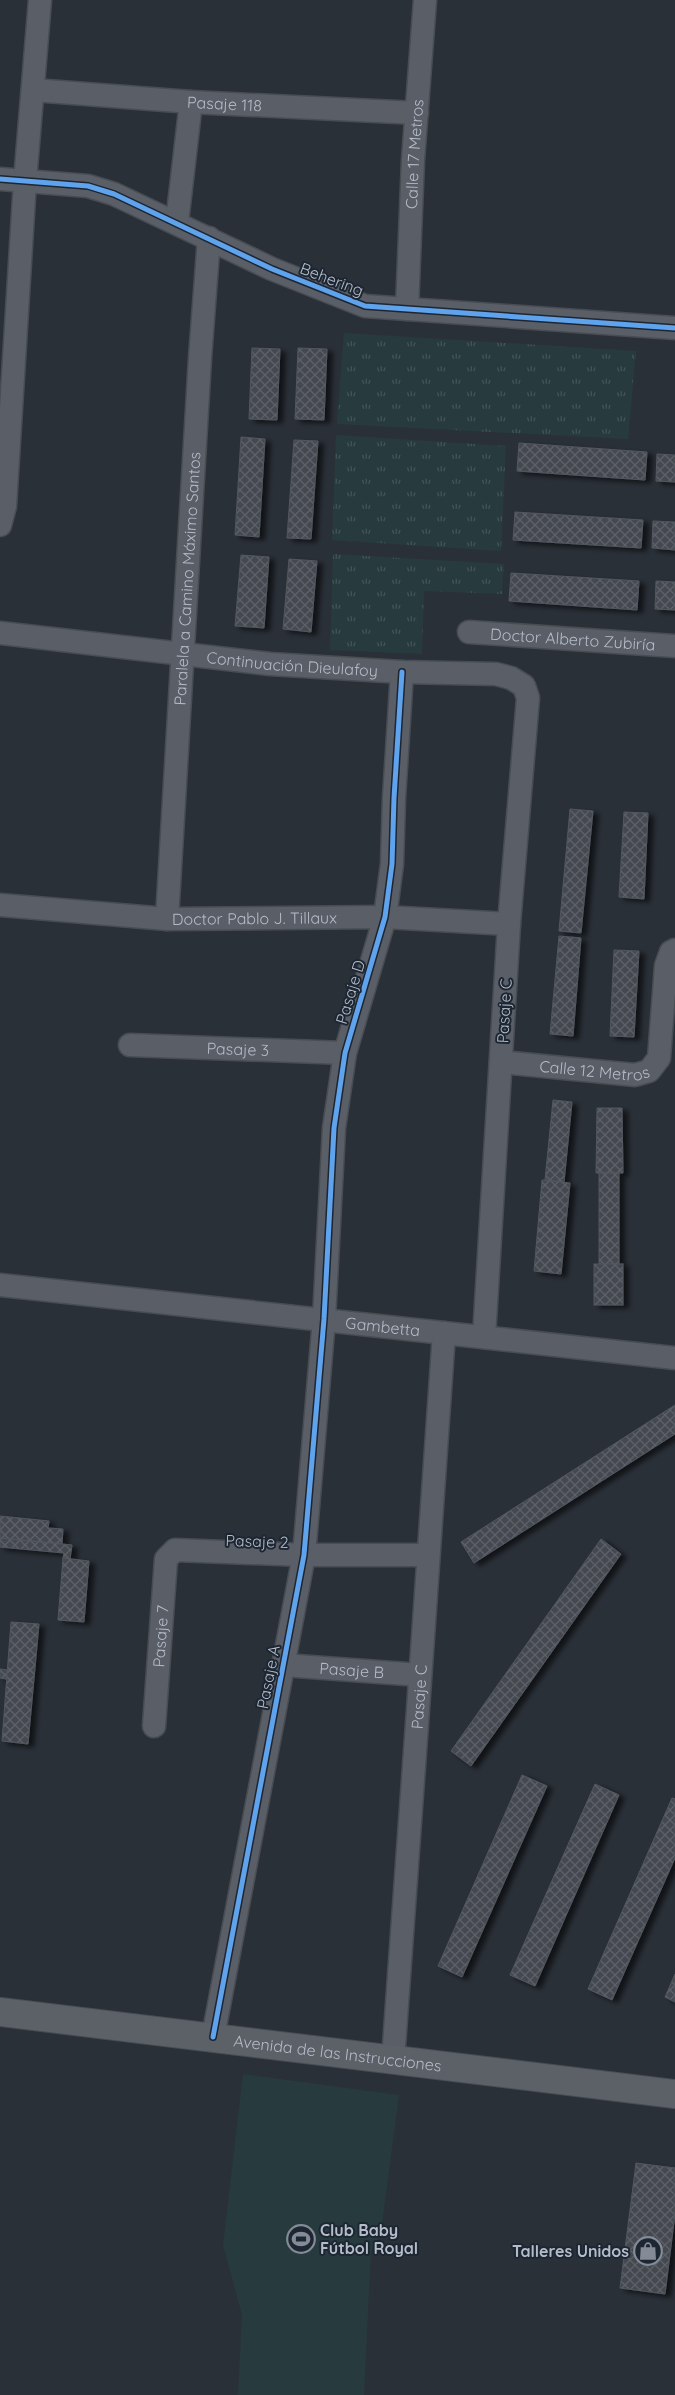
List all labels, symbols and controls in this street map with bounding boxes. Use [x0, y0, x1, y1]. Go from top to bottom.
street label: Pasaje 118 [187, 92, 262, 115]
street label: Calle 17 Metros [401, 99, 428, 209]
street label: Behering [297, 258, 367, 300]
street label: Paralela a Camino Máximo Santos [170, 451, 204, 706]
street label: Doctor Alberto Zubiría [490, 623, 656, 655]
street label: Continuación Dieulafoy [206, 647, 379, 681]
street label: Doctor Pablo J. Tillaux [172, 907, 337, 929]
street label: Pasaje D [331, 958, 369, 1026]
street label: Pasaje C [492, 978, 516, 1044]
street label: Pasaje 3 [206, 1038, 270, 1060]
street label: Calle 12 Metros [539, 1056, 652, 1085]
street label: Gambetta [344, 1312, 421, 1340]
street label: Pasaje 2 [225, 1530, 289, 1552]
street label: Pasaje 7 [148, 1604, 173, 1668]
street label: Pasaje A [252, 1643, 284, 1711]
street label: Pasaje B [319, 1658, 385, 1682]
street label: Pasaje C [407, 1664, 431, 1730]
street label: Avenida de las Instrucciones [232, 2030, 443, 2076]
place label: Club Baby Fútbol Royal [320, 2220, 418, 2258]
sports icon: Club Baby Fútbol Royal [286, 2224, 316, 2254]
shop icon: Talleres Unidos [633, 2236, 663, 2266]
place label: Talleres Unidos [512, 2241, 629, 2261]

